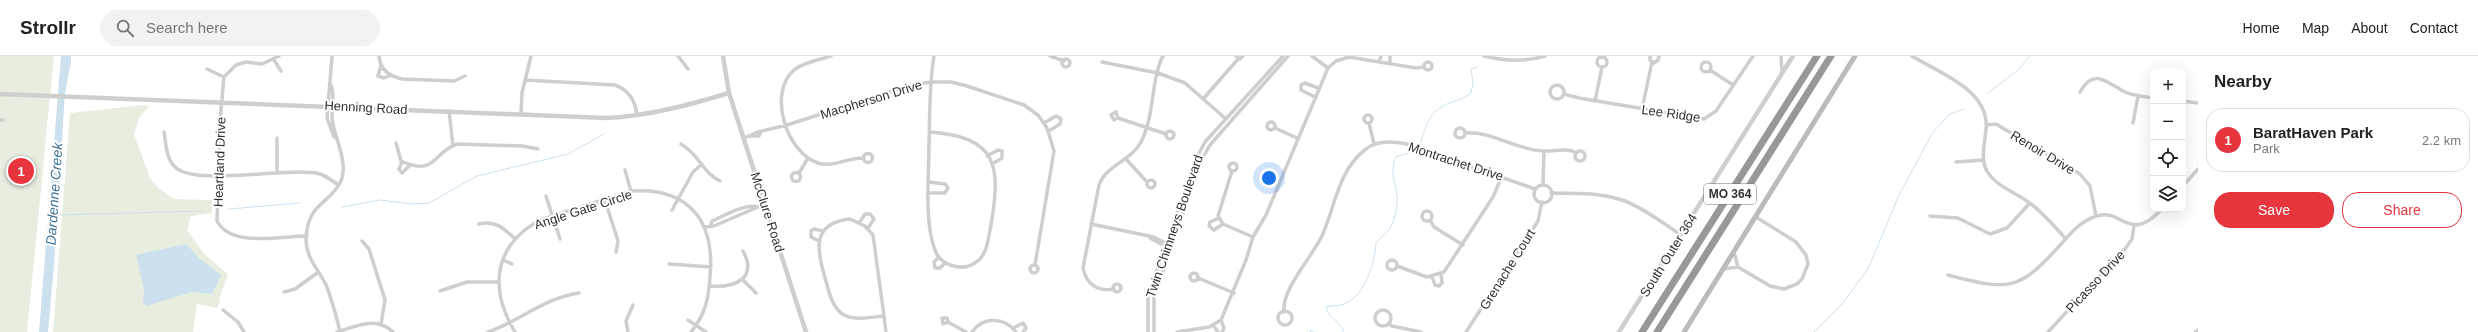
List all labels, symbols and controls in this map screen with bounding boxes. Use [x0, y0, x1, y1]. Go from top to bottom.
search box [100, 10, 380, 46]
text: Strollr [20, 17, 76, 38]
icon: search [114, 17, 136, 39]
text: Search here [146, 19, 228, 36]
text: Home [2243, 20, 2280, 36]
text: Map [2302, 20, 2329, 36]
text: About [2351, 20, 2388, 36]
text: Contact [2410, 20, 2458, 36]
map controls [2150, 68, 2186, 212]
button: + [2150, 68, 2186, 104]
text: Nearby [2214, 72, 2272, 91]
street label: Macpherson Drive [819, 77, 924, 122]
street label: Henning Road [324, 98, 408, 117]
street label: Lee Ridge [1641, 102, 1701, 125]
button: − [2150, 104, 2186, 140]
street label: Heartland Drive [210, 117, 229, 207]
text: BaratHaven Park [2253, 124, 2373, 141]
street label: Renoir Drive [2008, 127, 2078, 177]
text: 1 [2224, 133, 2232, 148]
text: 2.2 km [2422, 133, 2461, 148]
street label: Montrachet Drive [1406, 139, 1505, 184]
button: locate [2150, 140, 2186, 176]
water label: Dardenne Creek [42, 141, 66, 246]
text: Park [2253, 141, 2280, 156]
street label: Twin Chimneys Boulevard [1143, 153, 1206, 300]
pin: 1 [8, 156, 34, 186]
your location [1259, 168, 1279, 188]
street label: McClure Road [748, 170, 787, 254]
button: layers [2150, 176, 2186, 212]
road number: MO 364 [1704, 184, 1756, 204]
street label: Angle Gate Circle [532, 187, 634, 232]
button: Save [2214, 192, 2334, 228]
button: Share [2342, 192, 2462, 228]
street label: South Outer 364 [1637, 211, 1700, 300]
street label: Grenache Court [1477, 226, 1538, 312]
street label: Picasso Drive [2063, 247, 2128, 316]

